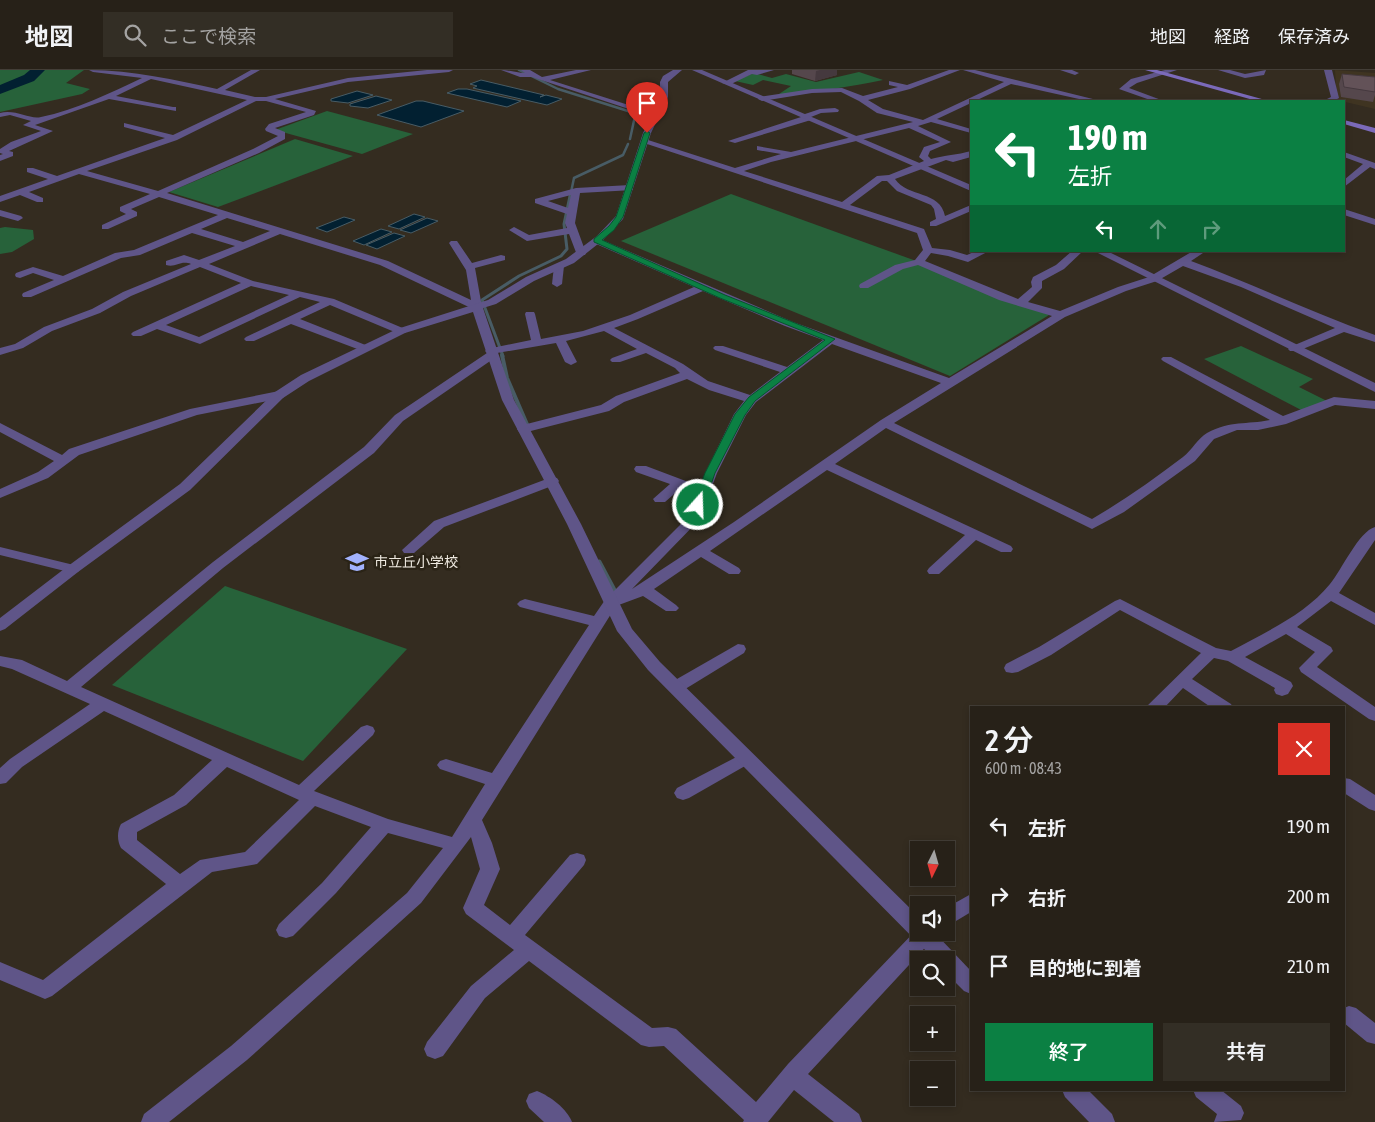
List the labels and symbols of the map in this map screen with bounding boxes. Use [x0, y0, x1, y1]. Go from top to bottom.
pin [626, 82, 668, 133]
position arrow [671, 478, 723, 530]
school or university icon: 市立丘小学校 [344, 549, 370, 575]
place label: 市立丘小学校 [374, 554, 458, 570]
north arrow [910, 841, 955, 886]

